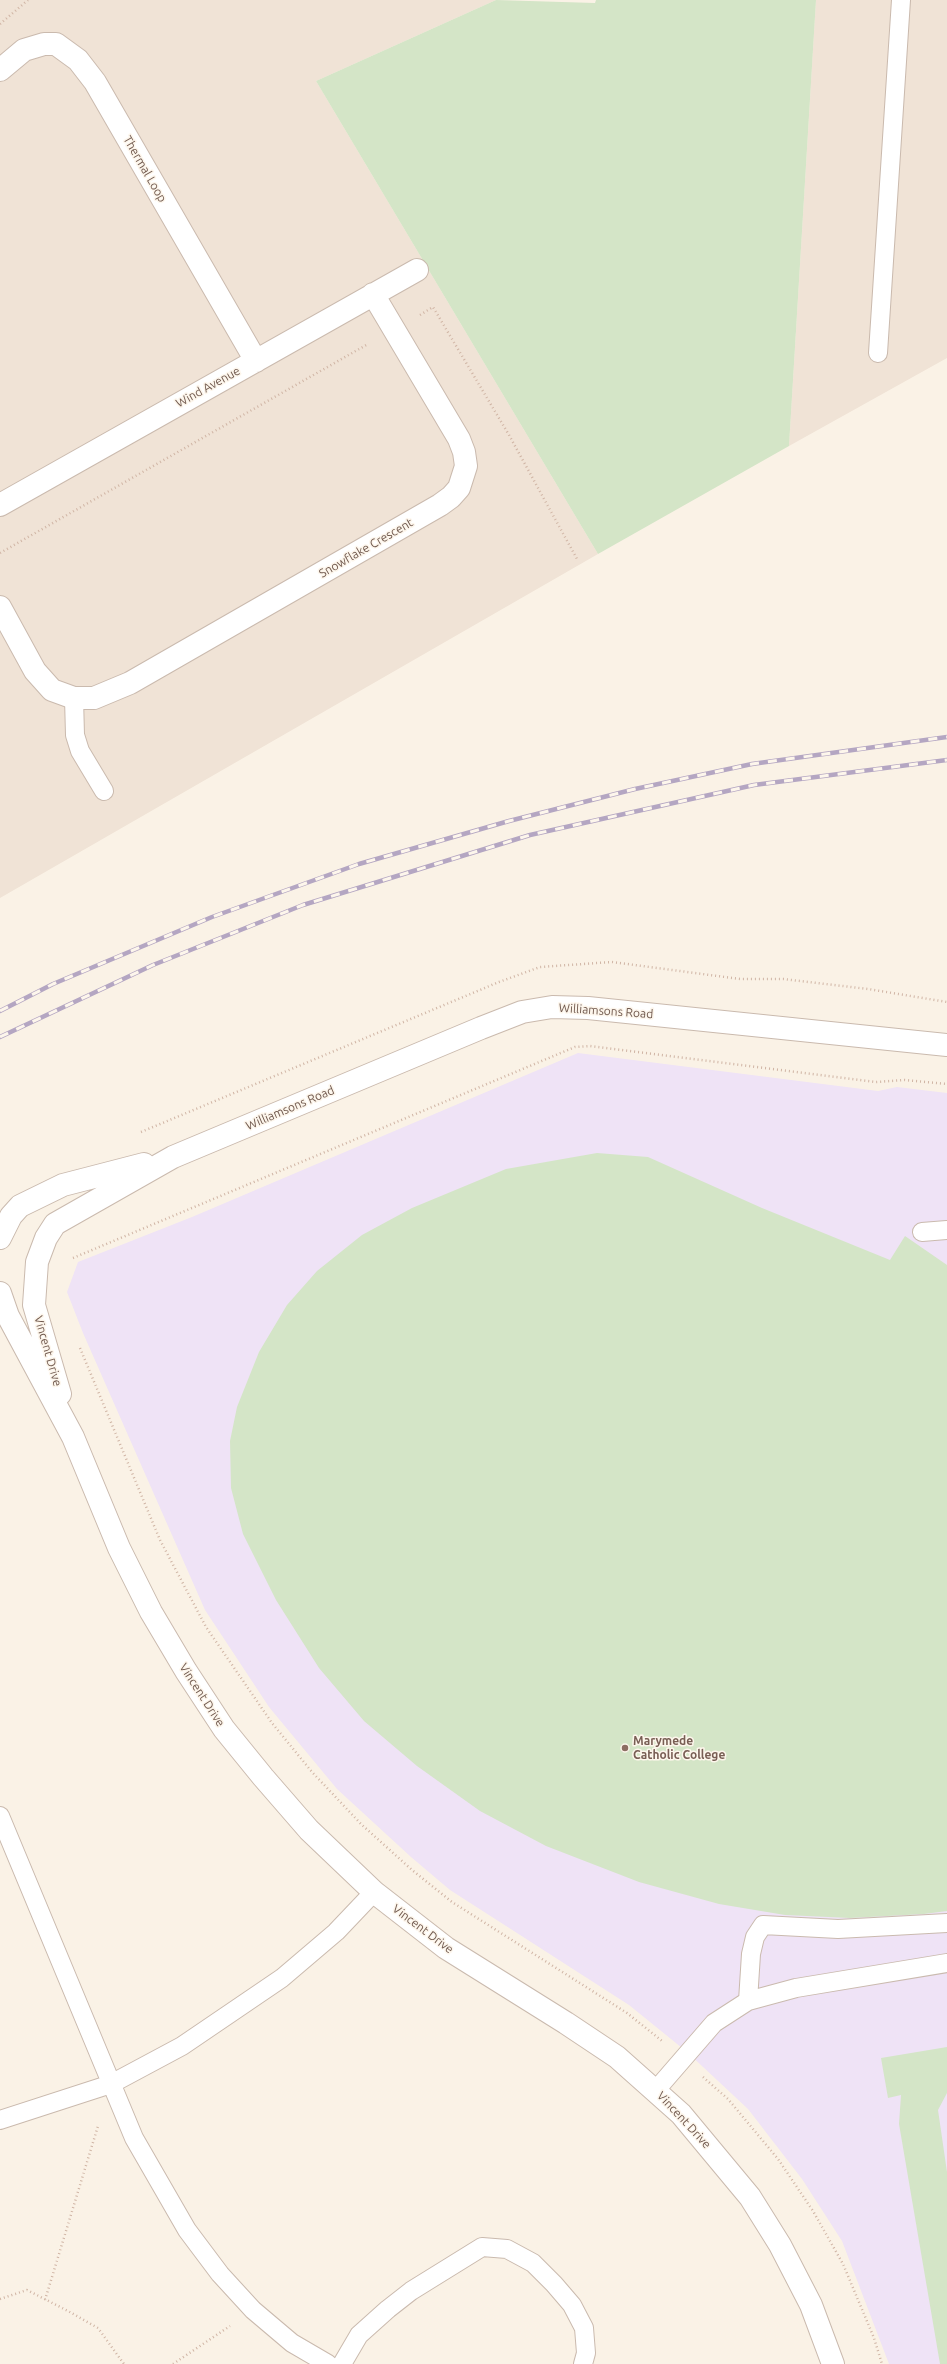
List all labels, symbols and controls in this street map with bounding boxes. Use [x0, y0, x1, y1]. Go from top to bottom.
street label: Thermal Loop [120, 133, 170, 205]
street label: Wind Avenue [173, 363, 243, 411]
street label: Snowflake Crescent [316, 515, 416, 581]
street label: Williamsons Road [558, 1001, 654, 1021]
street label: Williamsons Road [244, 1083, 336, 1133]
street label: Vincent Drive [31, 1314, 65, 1388]
street label: Vincent Drive [176, 1661, 228, 1729]
place label: Marymede Catholic College [633, 1734, 725, 1762]
marker: Marymede Catholic College [620, 1743, 630, 1753]
street label: Vincent Drive [390, 1901, 456, 1957]
street label: Vincent Drive [654, 2089, 714, 2151]

